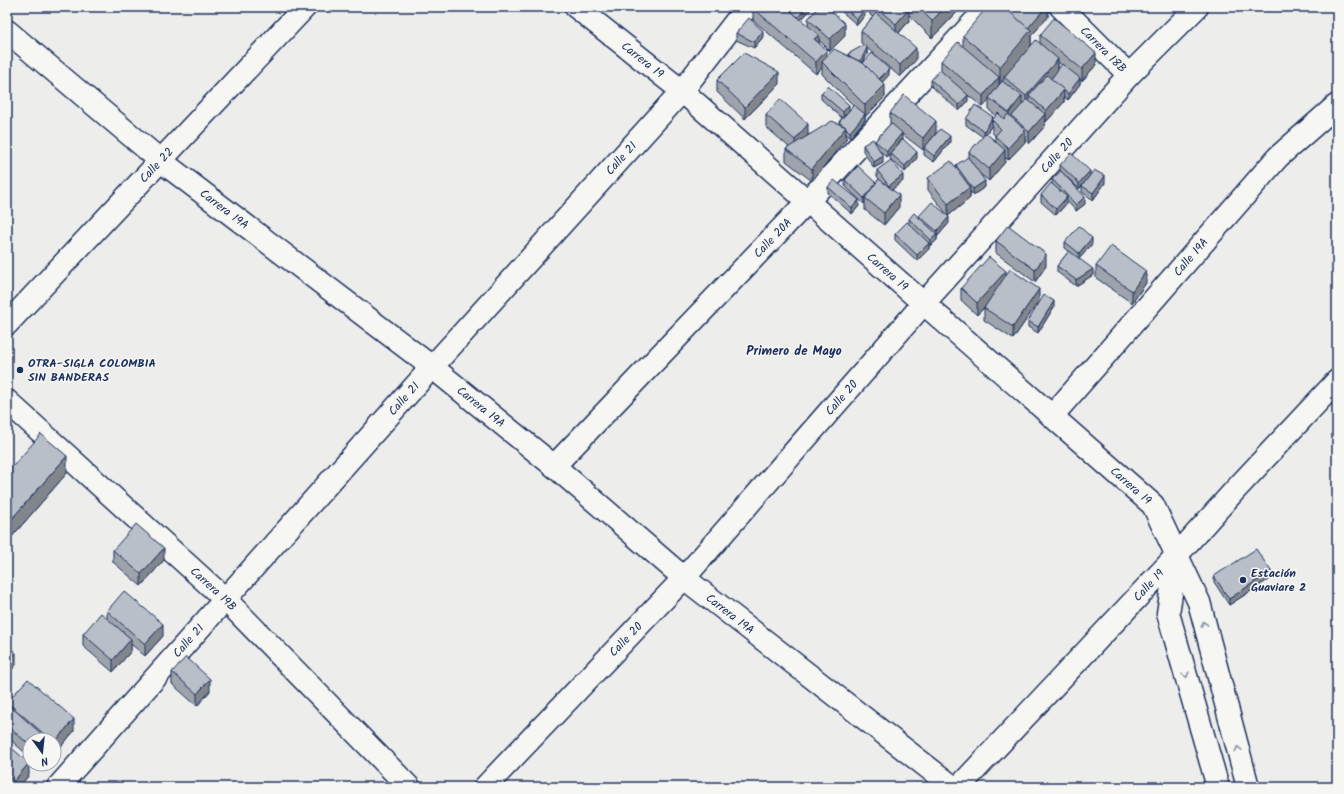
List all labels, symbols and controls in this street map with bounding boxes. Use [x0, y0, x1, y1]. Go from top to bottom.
street label: Carrera 18B [1075, 22, 1131, 77]
street label: Carrera 19 [617, 37, 668, 83]
street label: Calle 20 [1036, 134, 1078, 178]
street label: Calle 21 [601, 137, 642, 180]
street label: Calle 22 [135, 143, 178, 188]
street label: Carrera 19A [195, 184, 253, 234]
street label: Calle 20A [749, 214, 797, 263]
street label: Calle 19A [1169, 234, 1213, 281]
street label: Carrera 19 [862, 248, 913, 296]
district label: Primero de Mayo [746, 341, 842, 362]
place label: OTRA-SIGLA COLOMBIA SIN BANDERAS [28, 354, 156, 387]
marker: OTRA-SIGLA COLOMBIA SIN BANDERAS [15, 365, 25, 375]
street label: Calle 20 [821, 376, 863, 420]
street label: Calle 21 [384, 378, 425, 420]
street label: Carrera 19A [452, 382, 509, 433]
street label: Carrera 19 [1105, 462, 1156, 510]
street label: Carrera 19B [185, 562, 241, 616]
place label: Estación Guaviare 2 [1251, 564, 1306, 597]
street label: Calle 19 [1129, 565, 1169, 606]
marker: Estación Guaviare 2 [1238, 575, 1248, 585]
street label: Carrera 19A [701, 589, 758, 639]
street label: Calle 20 [605, 618, 647, 661]
street label: Calle 21 [168, 620, 209, 662]
one-way arrow [1201, 620, 1209, 627]
one-way arrow [1181, 671, 1190, 678]
north arrow [22, 732, 62, 772]
one-way arrow [1234, 746, 1243, 753]
text: N [39, 751, 50, 770]

